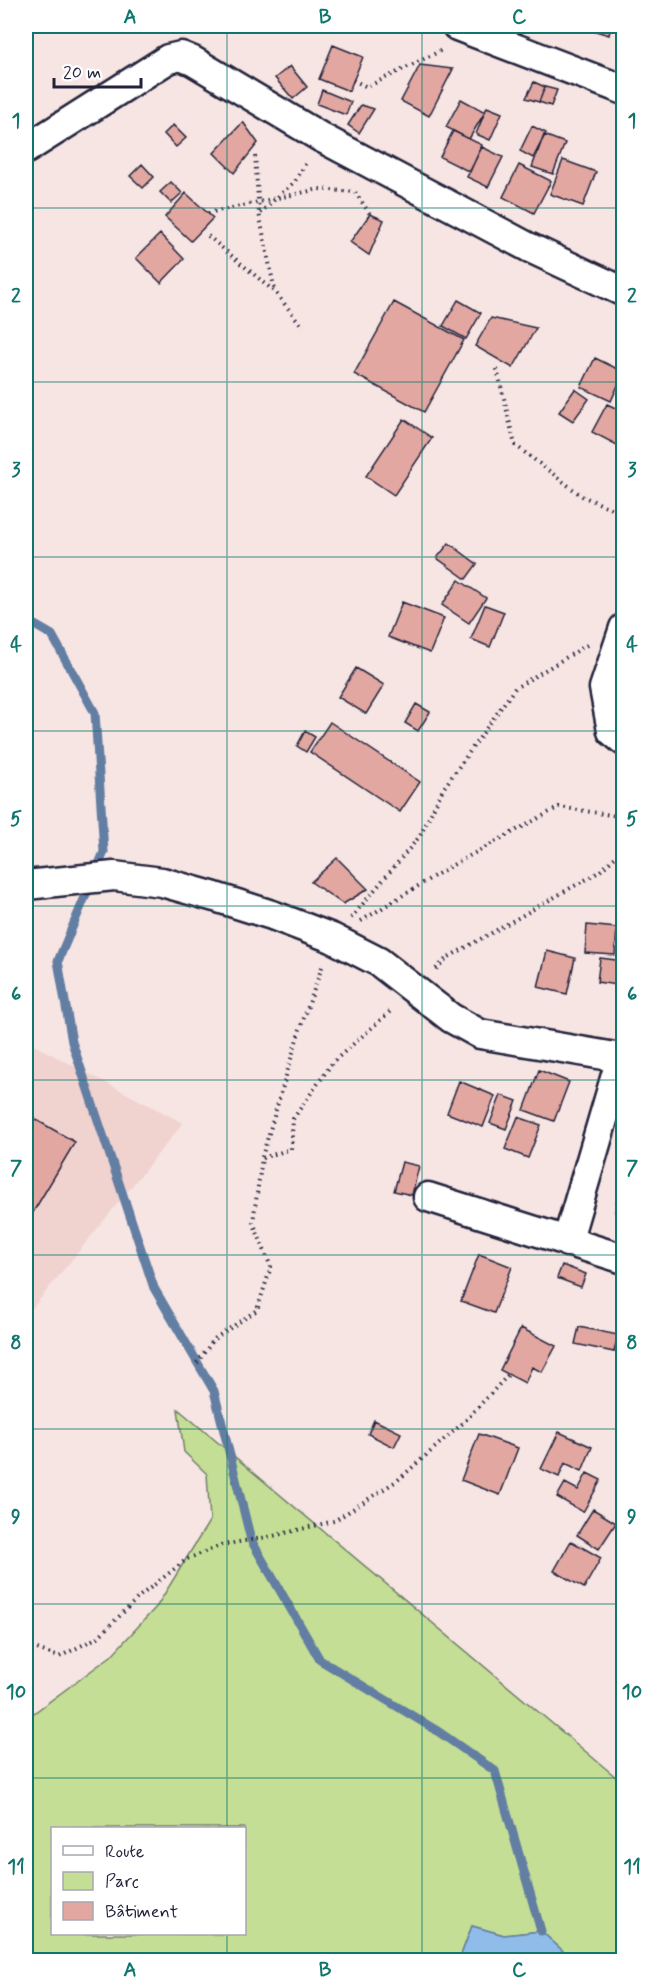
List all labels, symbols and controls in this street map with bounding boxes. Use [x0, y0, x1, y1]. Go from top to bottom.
text: A [123, 4, 137, 31]
text: B [319, 4, 332, 31]
text: C [512, 4, 527, 31]
scale bar [54, 51, 141, 89]
text: 20 m [63, 61, 101, 85]
text: 1 [12, 108, 20, 135]
text: 1 [628, 108, 636, 135]
text: 2 [11, 283, 21, 310]
text: 2 [627, 283, 637, 310]
text: 3 [11, 457, 21, 484]
text: 3 [627, 457, 637, 484]
text: 4 [10, 632, 22, 659]
text: 4 [626, 632, 638, 659]
text: 5 [10, 806, 22, 833]
text: 5 [626, 806, 638, 833]
text: 6 [11, 981, 21, 1008]
text: 6 [627, 981, 637, 1008]
text: 7 [10, 1155, 22, 1182]
text: 7 [626, 1155, 638, 1182]
text: 8 [10, 1330, 22, 1357]
text: 8 [626, 1330, 638, 1357]
text: 9 [11, 1504, 21, 1531]
text: 9 [627, 1504, 637, 1531]
text: 10 [6, 1679, 26, 1706]
text: 10 [622, 1679, 642, 1706]
legend [51, 1827, 246, 1935]
text: Route [105, 1840, 144, 1864]
text: 11 [7, 1854, 25, 1881]
text: 11 [623, 1854, 641, 1881]
text: Parc [105, 1870, 139, 1894]
text: Bâtiment [105, 1900, 178, 1924]
text: A [123, 1957, 137, 1984]
text: B [319, 1957, 332, 1984]
text: C [512, 1957, 527, 1984]

